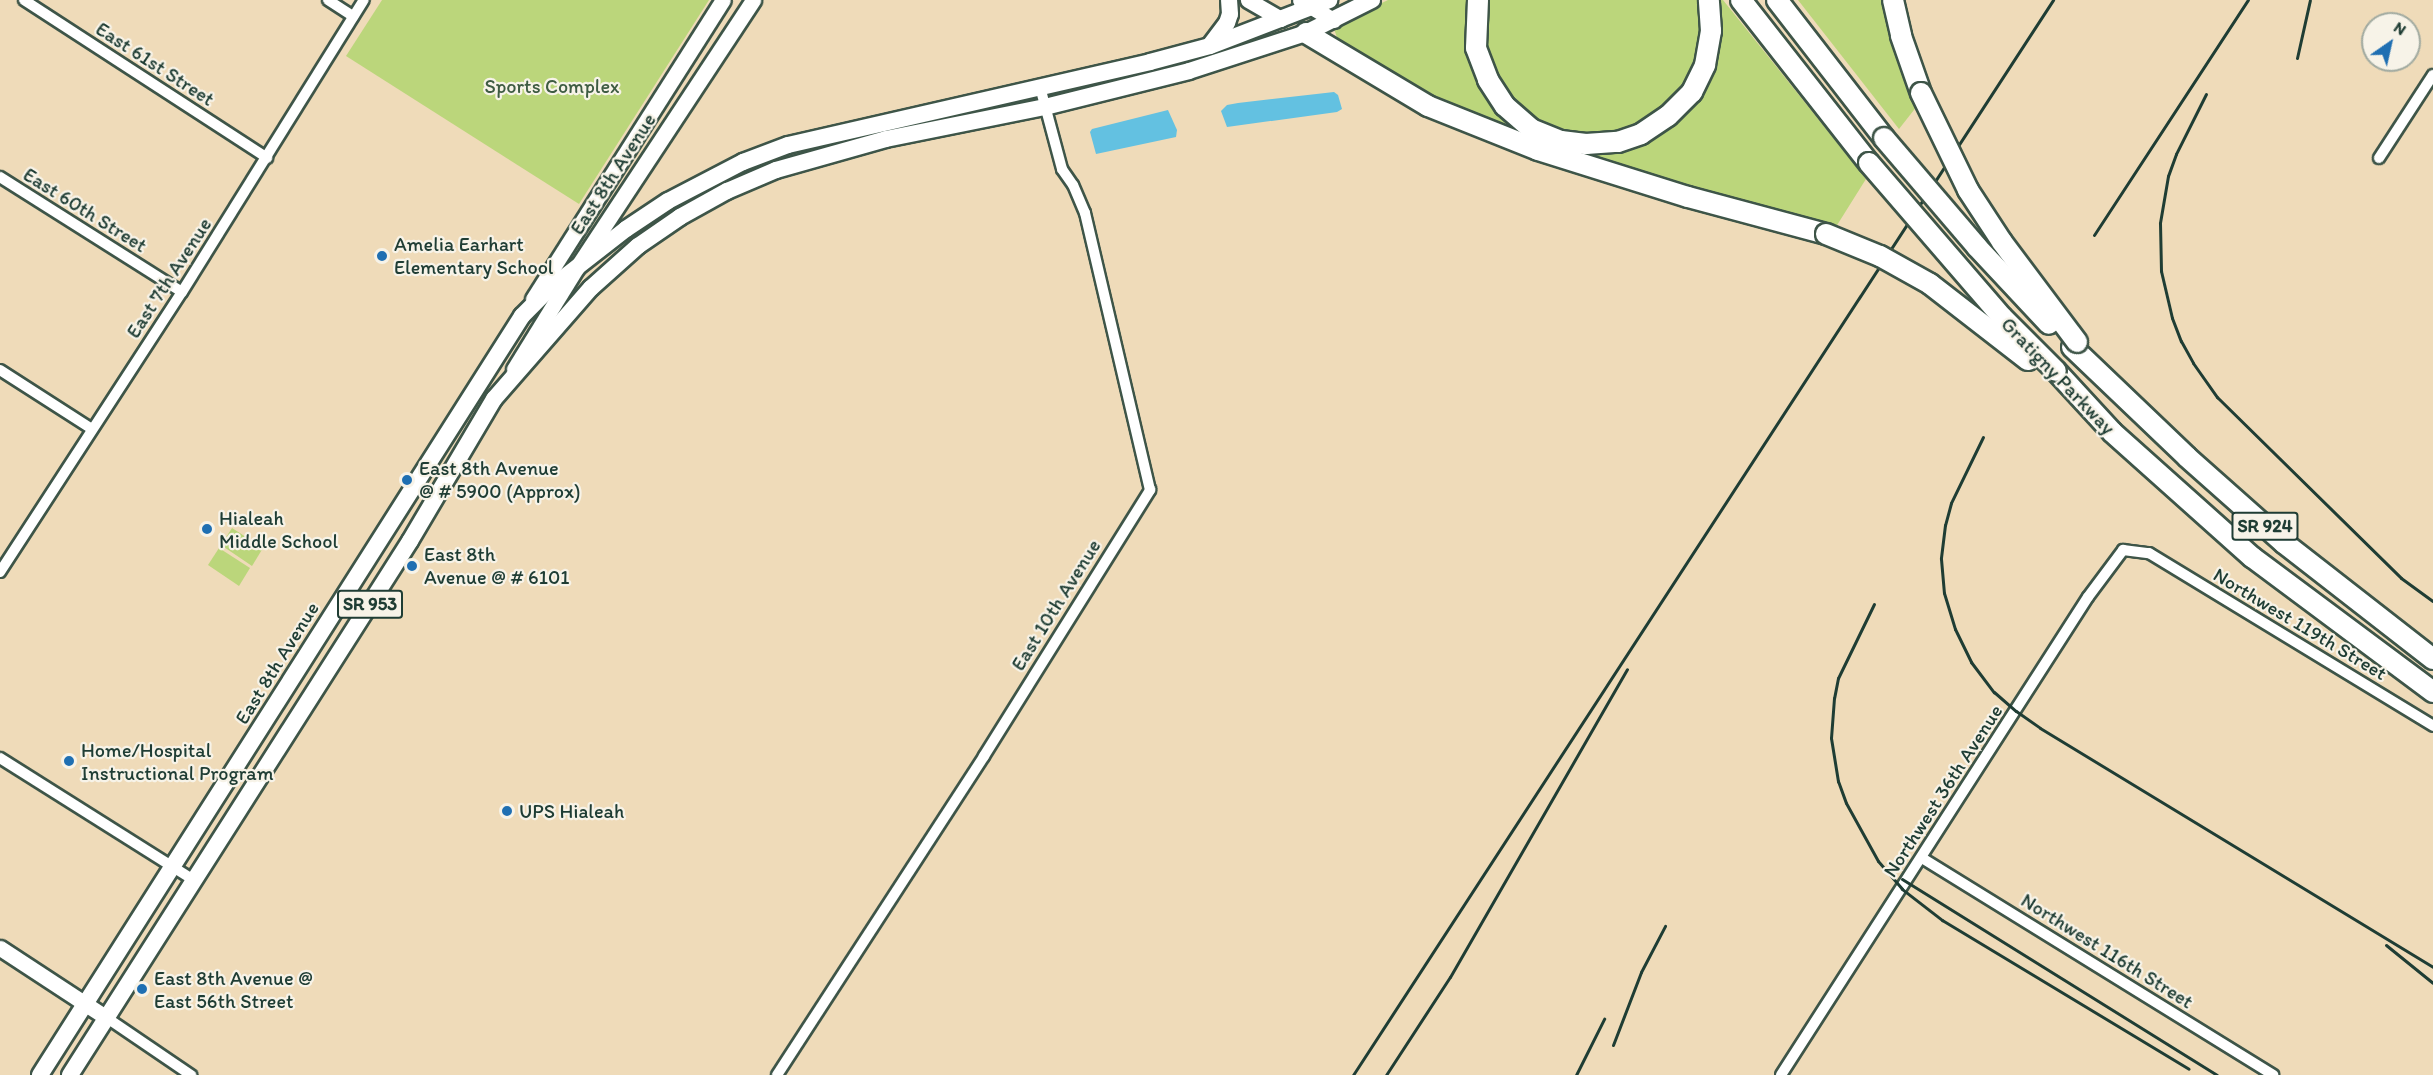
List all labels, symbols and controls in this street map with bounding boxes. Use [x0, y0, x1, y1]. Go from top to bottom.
north arrow [2361, 12, 2421, 72]
street label: East 61st Street [91, 17, 219, 111]
text: N [2390, 17, 2410, 39]
park label: Sports Complex [484, 74, 620, 98]
street label: East 8th Avenue [565, 110, 661, 238]
street label: East 60th Street [19, 163, 151, 257]
street label: East 7th Avenue [122, 214, 216, 342]
place label: Amelia Earhart Elementary School [394, 232, 553, 279]
marker: Amelia Earhart Elementary School [375, 249, 389, 263]
street label: Gratigny Parkway [1996, 313, 2120, 439]
place label: East 8th Avenue @ # 5900 (Approx) [419, 456, 581, 503]
marker: East 8th Avenue @ # 5900 (Approx) [400, 473, 414, 487]
place label: Hialeah Middle School [219, 506, 338, 553]
road number: SR 924 [2230, 511, 2300, 541]
marker: Hialeah Middle School [200, 522, 214, 536]
street label: East 10th Avenue [1006, 536, 1106, 674]
place label: East 8th Avenue @ # 6101 [424, 542, 570, 589]
marker: East 8th Avenue @ # 6101 [405, 559, 419, 573]
street label: Northwest 119th Street [2209, 563, 2391, 685]
road number: SR 953 [337, 589, 403, 619]
street label: East 8th Avenue [230, 598, 324, 728]
street label: Northwest 36th Avenue [1878, 701, 2008, 881]
place label: Home/Hospital Instructional Program [81, 738, 273, 785]
marker: Home/Hospital Instructional Program [62, 754, 76, 768]
place label: UPS Hialeah [519, 799, 624, 823]
marker: UPS Hialeah [500, 804, 514, 818]
street label: Northwest 116th Street [2017, 888, 2197, 1014]
place label: East 8th Avenue @ East 56th Street [154, 966, 312, 1013]
marker: East 8th Avenue @ East 56th Street [135, 982, 149, 996]

